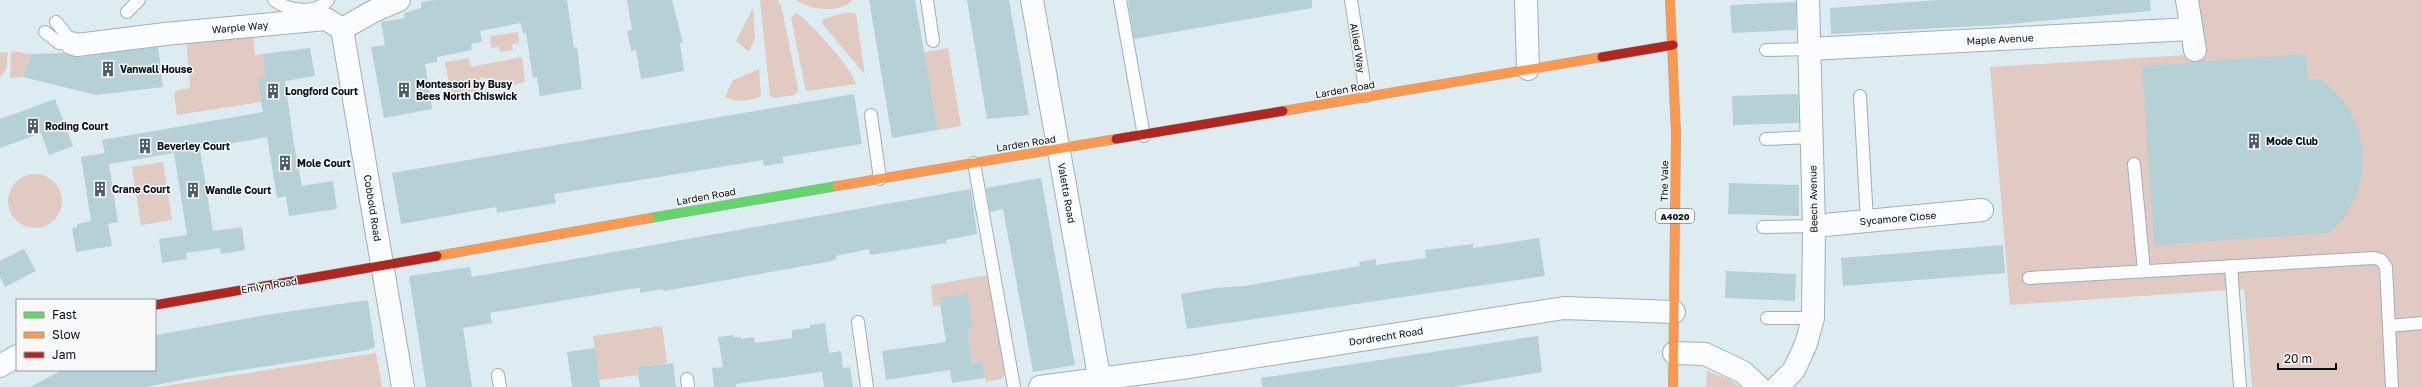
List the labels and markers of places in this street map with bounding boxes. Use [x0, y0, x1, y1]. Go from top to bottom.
building icon: Vanwall House [99, 60, 117, 78]
place label: Vanwall House [120, 63, 192, 75]
place label: Montessori by Busy Bees North Chiswick [416, 78, 517, 102]
building icon: Montessori by Busy Bees North Chiswick [395, 81, 413, 99]
building icon: Longford Court [264, 82, 282, 100]
place label: Longford Court [285, 85, 358, 97]
building icon: Roding Court [24, 117, 42, 135]
place label: Roding Court [45, 120, 109, 132]
building icon: Mode Club [2245, 132, 2263, 150]
place label: Mode Club [2266, 135, 2318, 147]
building icon: Beverley Court [136, 137, 154, 155]
place label: Beverley Court [157, 140, 230, 152]
building icon: Mole Court [276, 154, 294, 172]
place label: Mole Court [297, 157, 351, 169]
building icon: Crane Court [91, 180, 109, 198]
building icon: Wandle Court [184, 181, 202, 199]
place label: Crane Court [112, 183, 170, 195]
place label: Wandle Court [205, 184, 271, 196]

